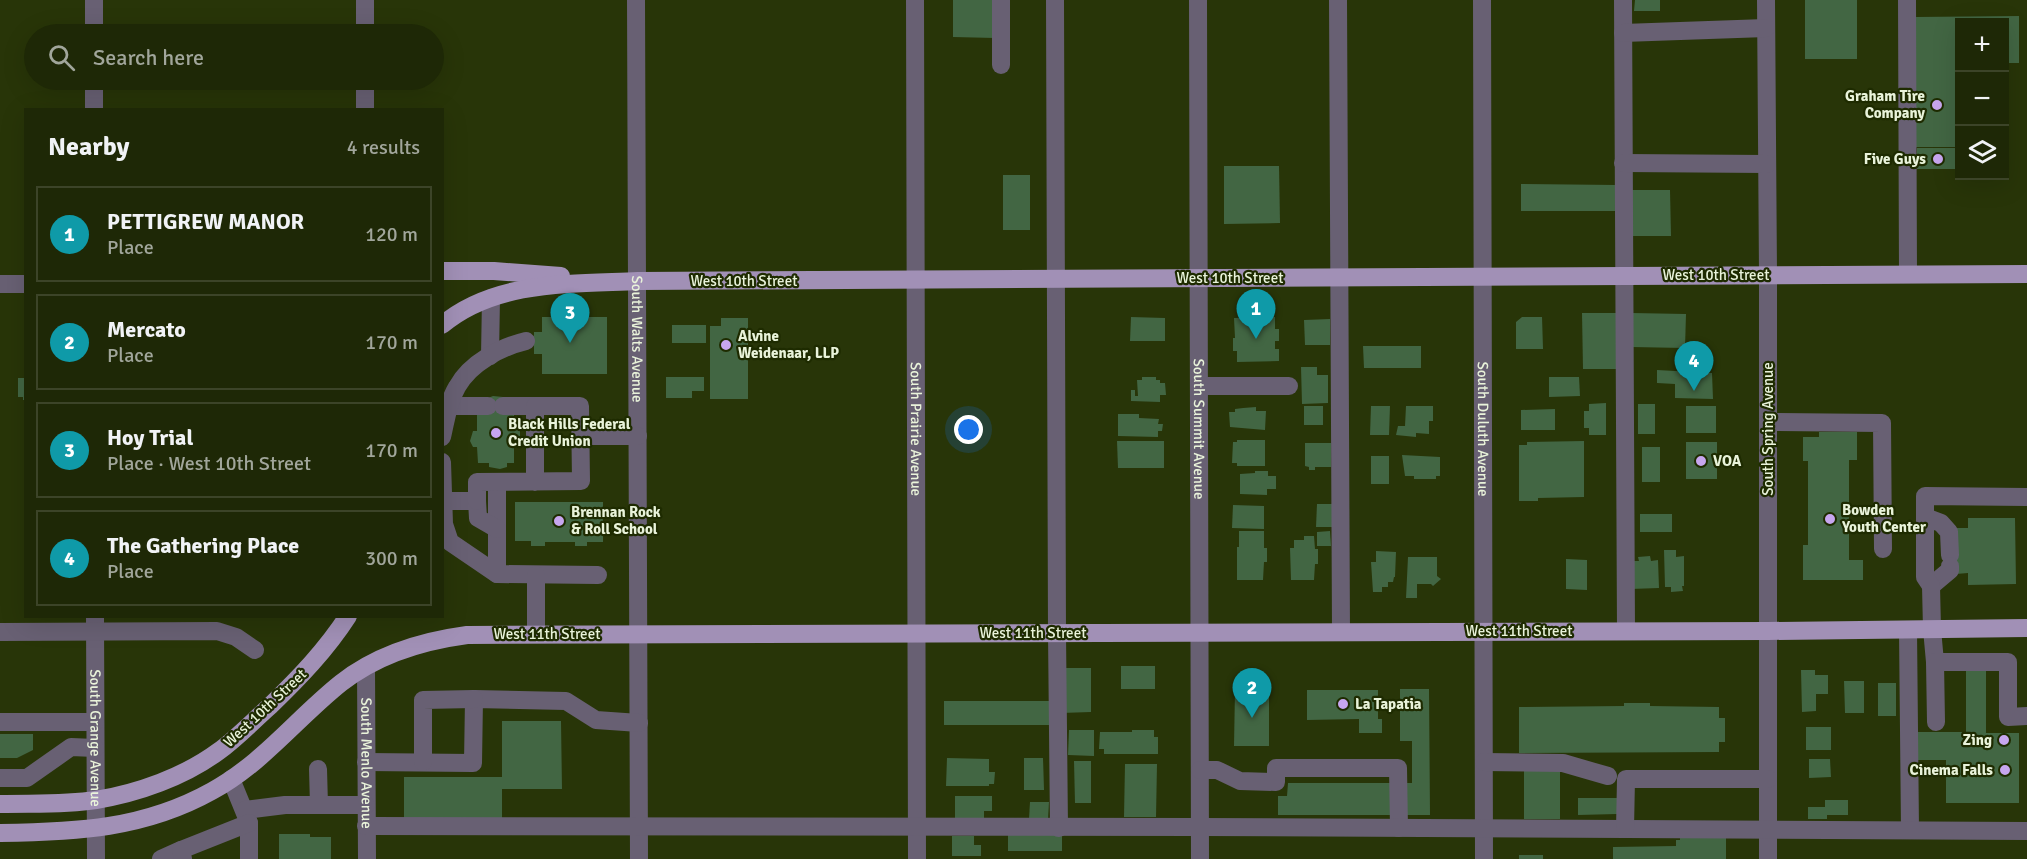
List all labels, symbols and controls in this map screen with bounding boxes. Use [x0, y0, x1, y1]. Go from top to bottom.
map controls [1955, 18, 2009, 180]
button: + [1955, 18, 2009, 72]
search box [24, 24, 444, 90]
icon: search [45, 41, 78, 74]
text: Search here [93, 44, 204, 71]
button: − [1955, 72, 2009, 126]
place label: Graham Tire Company [1845, 87, 1926, 122]
marker: Graham Tire Company [1930, 98, 1944, 112]
button: layers [1955, 126, 2009, 180]
text: Nearby [48, 131, 129, 163]
text: 4 results [347, 135, 420, 160]
place label: Five Guys [1864, 150, 1926, 168]
marker: Five Guys [1931, 152, 1945, 166]
text: PETTIGREW MANOR [107, 208, 304, 235]
text: 1 [64, 222, 75, 247]
text: 120 m [365, 222, 418, 247]
text: Place [107, 235, 154, 260]
street label: West 10th Street [1663, 266, 1769, 284]
street label: West 10th Street [1177, 269, 1283, 287]
street label: West 10th Street [691, 272, 797, 290]
street label: South Walts Avenue [628, 275, 646, 403]
pin: 1 [1236, 290, 1276, 339]
pin: 3 [550, 294, 590, 343]
text: Mercato [107, 316, 186, 343]
place label: Alvine Weidenaar, LLP [738, 327, 839, 362]
text: 2 [64, 330, 75, 355]
text: 170 m [365, 330, 418, 355]
marker: Alvine Weidenaar, LLP [719, 338, 733, 352]
pin: 4 [1674, 342, 1714, 391]
text: Place [107, 343, 154, 368]
street label: South Summit Avenue [1190, 358, 1208, 500]
street label: South Duluth Avenue [1474, 361, 1492, 497]
street label: South Prairie Avenue [907, 362, 925, 496]
street label: South Spring Avenue [1759, 362, 1777, 496]
place label: Black Hills Federal Credit Union [508, 415, 631, 450]
your location [954, 415, 983, 444]
text: Hoy Trial [107, 424, 193, 451]
marker: Black Hills Federal Credit Union [489, 426, 503, 440]
text: 3 [64, 438, 75, 463]
text: 170 m [365, 438, 418, 463]
text: Place · West 10th Street [107, 451, 311, 476]
place label: VOA [1713, 452, 1742, 470]
marker: VOA [1694, 454, 1708, 468]
place label: Bowden Youth Center [1841, 501, 1926, 536]
place label: Brennan Rock & Roll School [571, 503, 661, 538]
marker: Bowden Youth Center [1823, 512, 1837, 526]
marker: Brennan Rock & Roll School [552, 514, 566, 528]
text: The Gathering Place [107, 532, 299, 559]
text: 4 [64, 546, 75, 571]
text: 300 m [365, 546, 418, 571]
text: Place [107, 559, 154, 584]
street label: West 11th Street [1466, 622, 1572, 640]
street label: West 11th Street [980, 624, 1086, 642]
street label: West 11th Street [494, 625, 600, 643]
street label: West 10th Street [220, 665, 310, 751]
pin: 2 [1232, 668, 1272, 718]
street label: South Grange Avenue [86, 669, 105, 807]
place label: La Tapatia [1355, 695, 1422, 713]
street label: South Menlo Avenue [357, 697, 376, 829]
marker: La Tapatia [1336, 697, 1350, 711]
place label: Zing [1963, 731, 1992, 749]
marker: Zing [1997, 733, 2011, 747]
place label: Cinema Falls [1910, 761, 1993, 779]
marker: Cinema Falls [1998, 763, 2012, 777]

